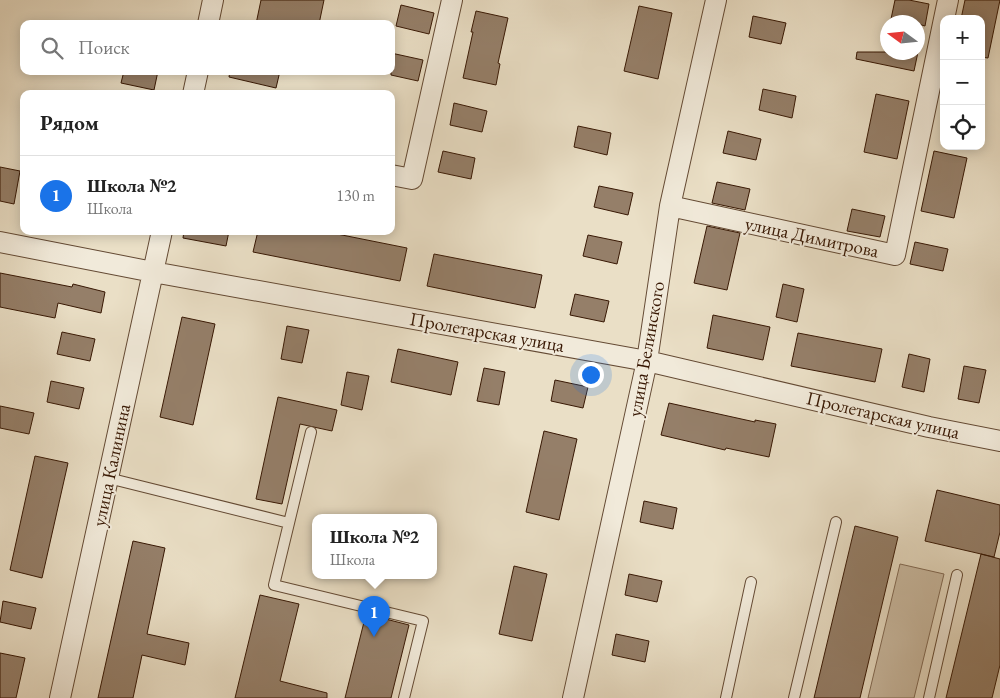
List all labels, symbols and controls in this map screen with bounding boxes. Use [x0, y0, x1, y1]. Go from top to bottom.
north arrow [880, 15, 925, 60]
map controls [940, 15, 985, 150]
button: + [940, 15, 985, 60]
search box [20, 20, 395, 75]
icon: search [38, 34, 66, 62]
text: Поиск [78, 35, 130, 60]
button: − [940, 60, 985, 105]
button: locate [940, 105, 985, 150]
text: Рядом [40, 109, 99, 136]
text: Школа №2 [87, 173, 177, 198]
text: 1 [52, 185, 60, 206]
text: 130 m [336, 185, 375, 206]
text: Школа [87, 198, 132, 219]
street label: улица Димитрова [743, 211, 882, 263]
street label: улица Белинского [622, 279, 670, 419]
street label: Пролетарская улица [408, 306, 567, 358]
your location [578, 362, 604, 388]
street label: Пролетарская улица [804, 385, 963, 445]
street label: улица Калинина [86, 401, 136, 529]
popup [312, 514, 437, 579]
text: Школа №2 [330, 524, 419, 549]
text: Школа [330, 549, 375, 570]
pin: 1 [358, 596, 390, 637]

